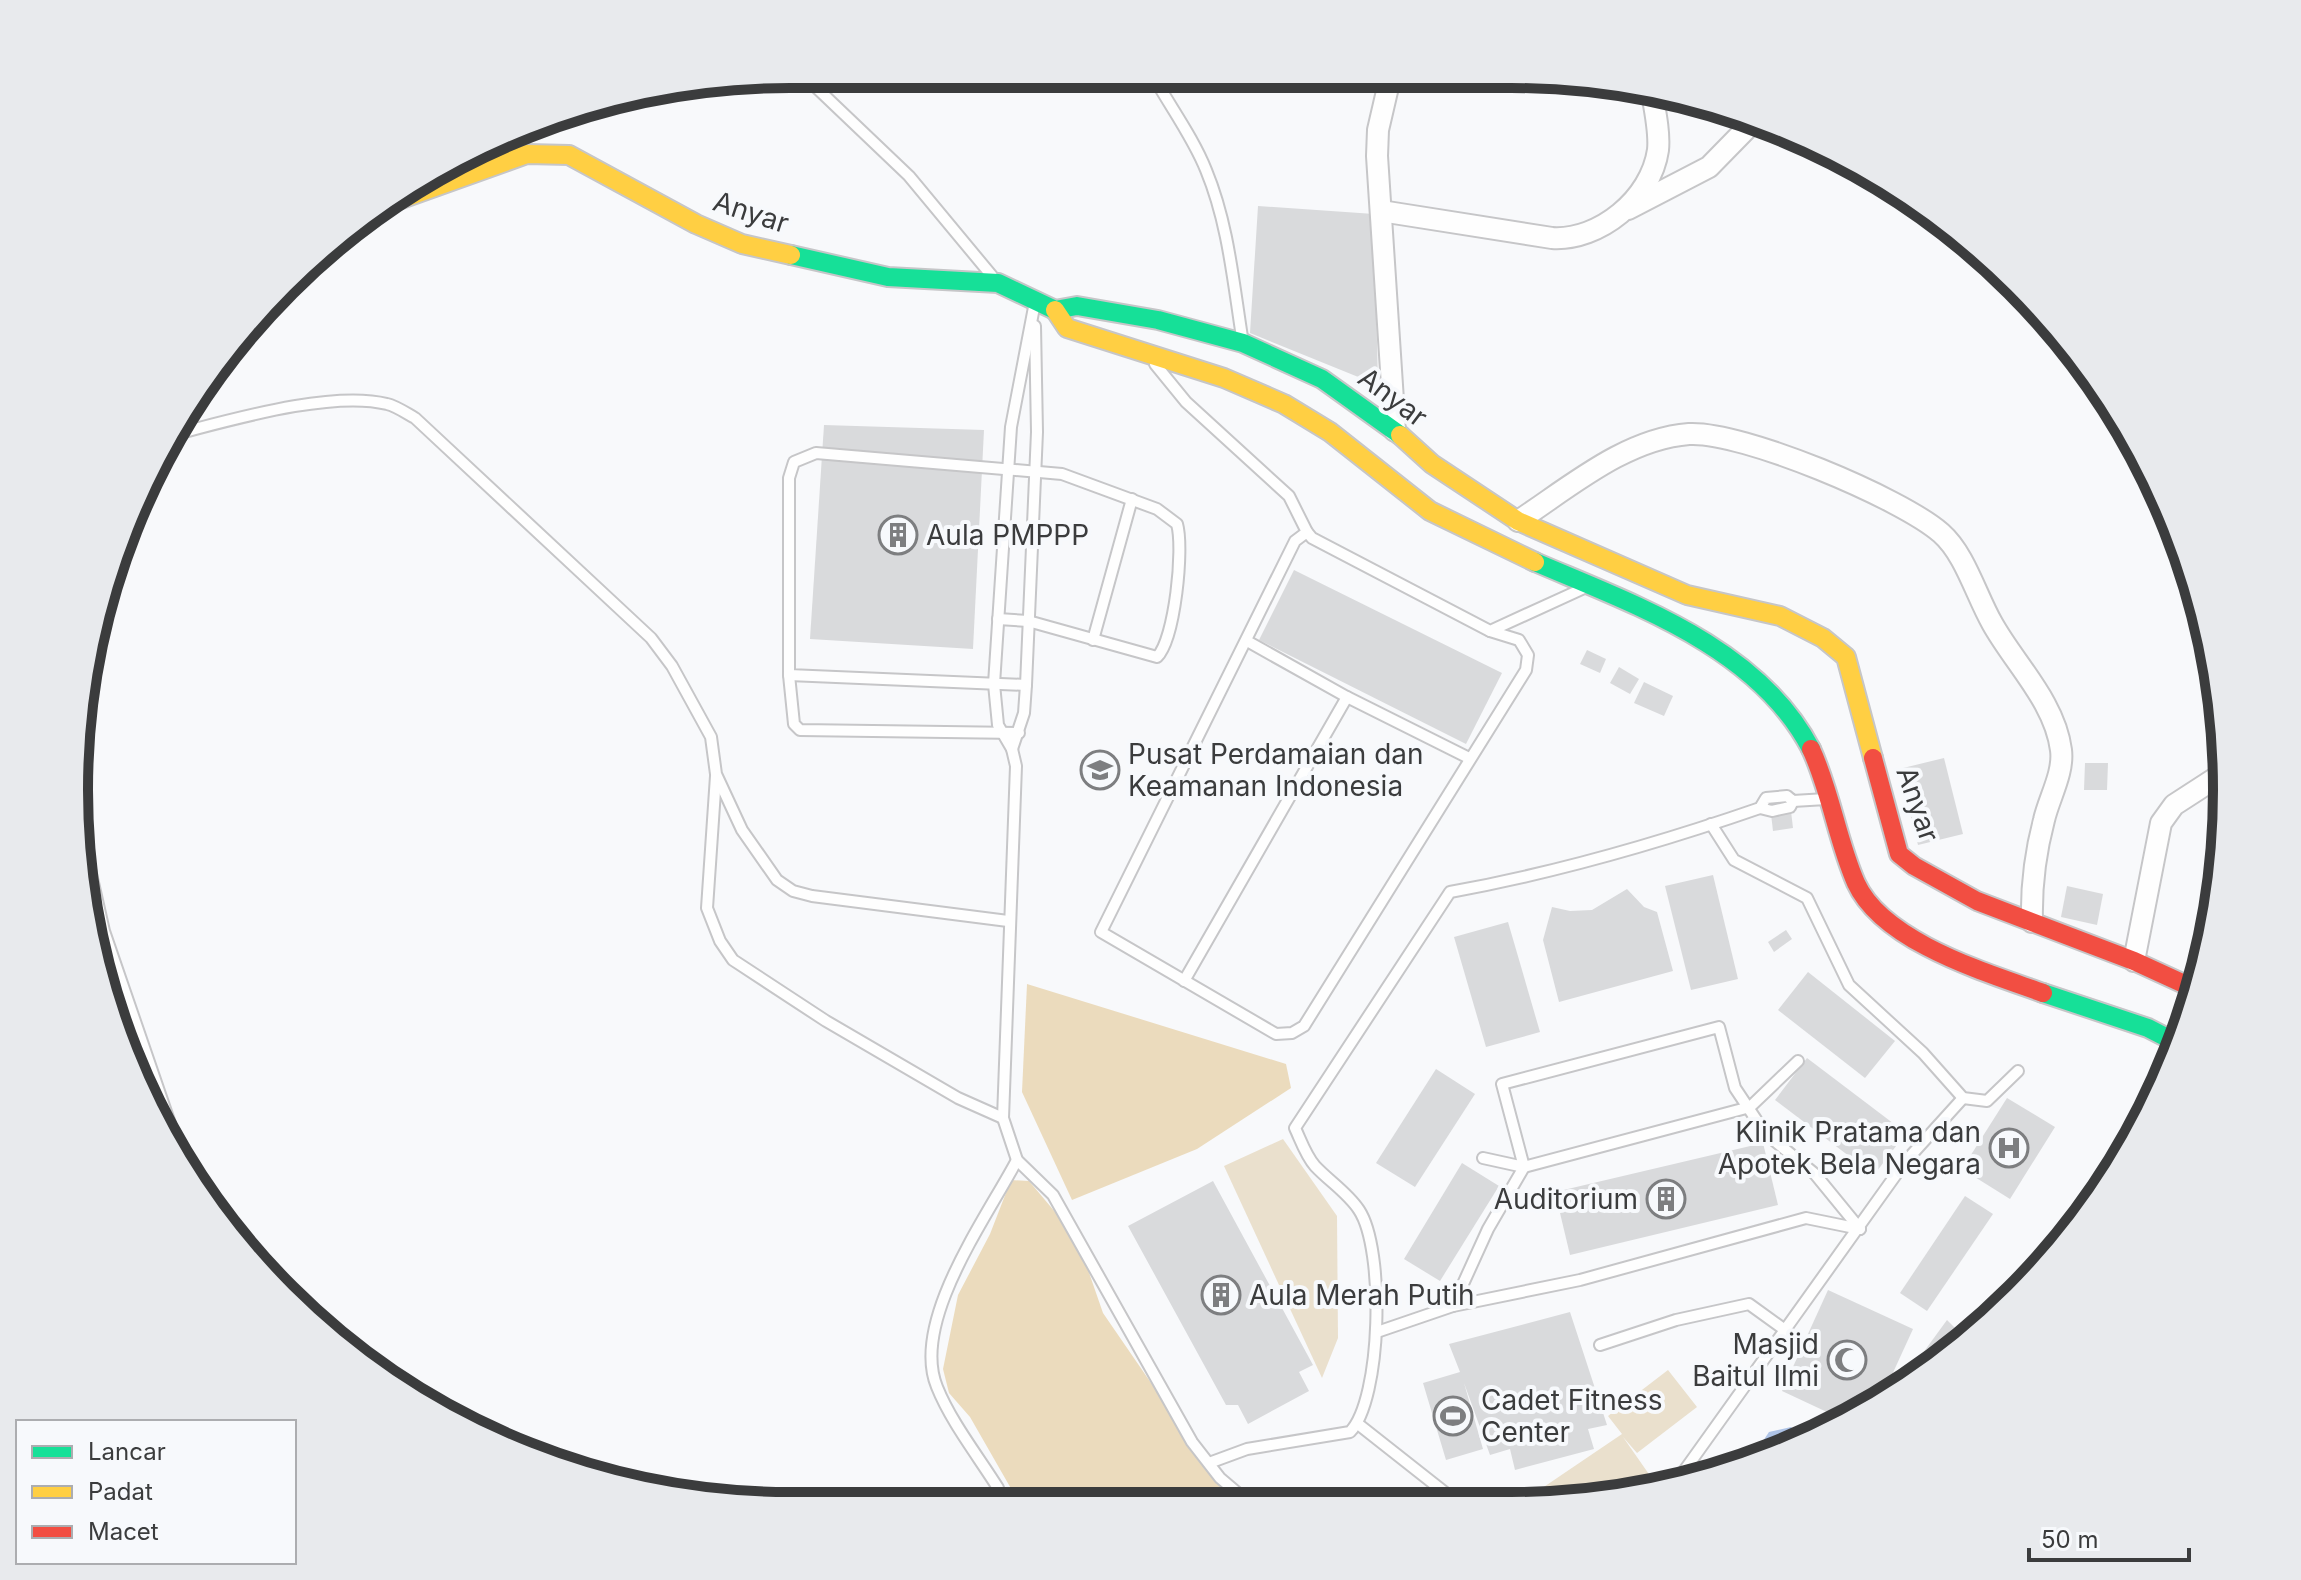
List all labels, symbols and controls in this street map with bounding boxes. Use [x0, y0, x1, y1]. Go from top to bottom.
street label: Anyar [709, 184, 793, 240]
street label: Anyar [1352, 360, 1434, 434]
building icon: Aula PMPPP [877, 514, 919, 556]
place label: Aula PMPPP [926, 518, 1089, 552]
place label: Pusat Perdamaian dan Keamanan Indonesia [1128, 737, 1424, 803]
school or university icon: Pusat Perdamaian dan Keamanan Indonesia [1079, 749, 1121, 791]
street label: Anyar [1889, 762, 1947, 846]
place label: Klinik Pratama dan Apotek Bela Negara [1718, 1115, 1981, 1181]
hospital icon: Klinik Pratama dan Apotek Bela Negara [1988, 1127, 2030, 1169]
building icon: Auditorium [1645, 1178, 1687, 1220]
place label: Auditorium [1494, 1182, 1638, 1216]
building icon: Aula Merah Putih [1200, 1274, 1242, 1316]
place label: Aula Merah Putih [1249, 1278, 1475, 1312]
place label: Masjid Baitul Ilmi [1692, 1327, 1819, 1393]
mosque icon: Masjid Baitul Ilmi [1826, 1339, 1868, 1381]
place label: Cadet Fitness Center [1481, 1383, 1663, 1449]
sports icon: Cadet Fitness Center [1432, 1395, 1474, 1437]
legend [16, 1420, 296, 1564]
text: Lancar [88, 1437, 166, 1466]
text: Padat [88, 1477, 153, 1506]
scale bar [2029, 1512, 2189, 1562]
text: Macet [88, 1517, 159, 1546]
text: 50 m [2041, 1525, 2099, 1554]

